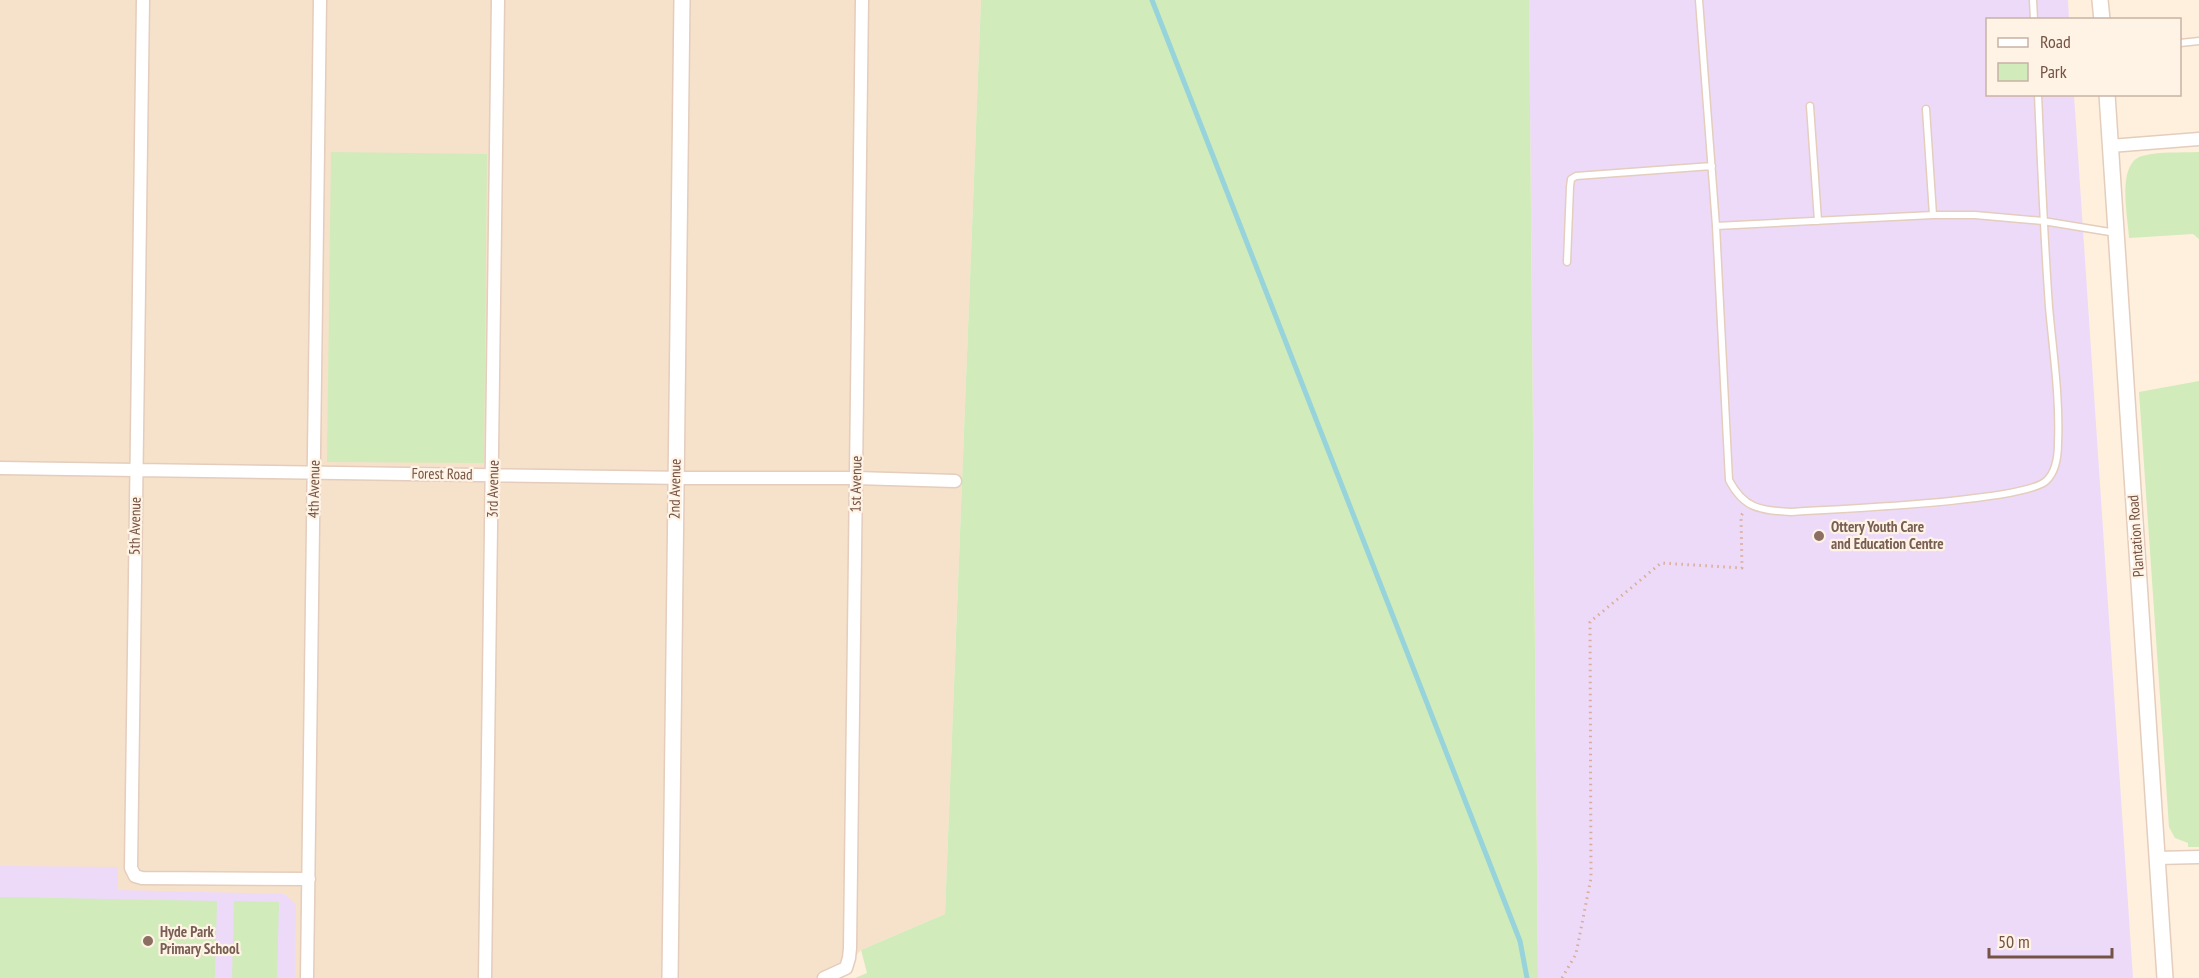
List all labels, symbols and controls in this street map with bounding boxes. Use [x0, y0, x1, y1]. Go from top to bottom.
legend [1986, 18, 2181, 96]
text: Road [2040, 30, 2071, 53]
text: Park [2040, 60, 2067, 83]
street label: 1st Avenue [846, 456, 865, 512]
street label: 2nd Avenue [664, 459, 685, 519]
street label: 4th Avenue [303, 460, 324, 518]
street label: 3rd Avenue [482, 460, 503, 518]
street label: Forest Road [411, 463, 473, 484]
street label: Plantation Road [2123, 494, 2148, 578]
street label: 5th Avenue [124, 497, 145, 555]
place label: Ottery Youth Care and Education Centre [1831, 517, 1944, 553]
marker: Ottery Youth Care and Education Centre [1812, 529, 1826, 543]
scale bar [1989, 921, 2112, 959]
place label: Hyde Park Primary School [160, 922, 240, 958]
text: 50 m [1998, 930, 2030, 953]
marker: Hyde Park Primary School [141, 934, 155, 948]

